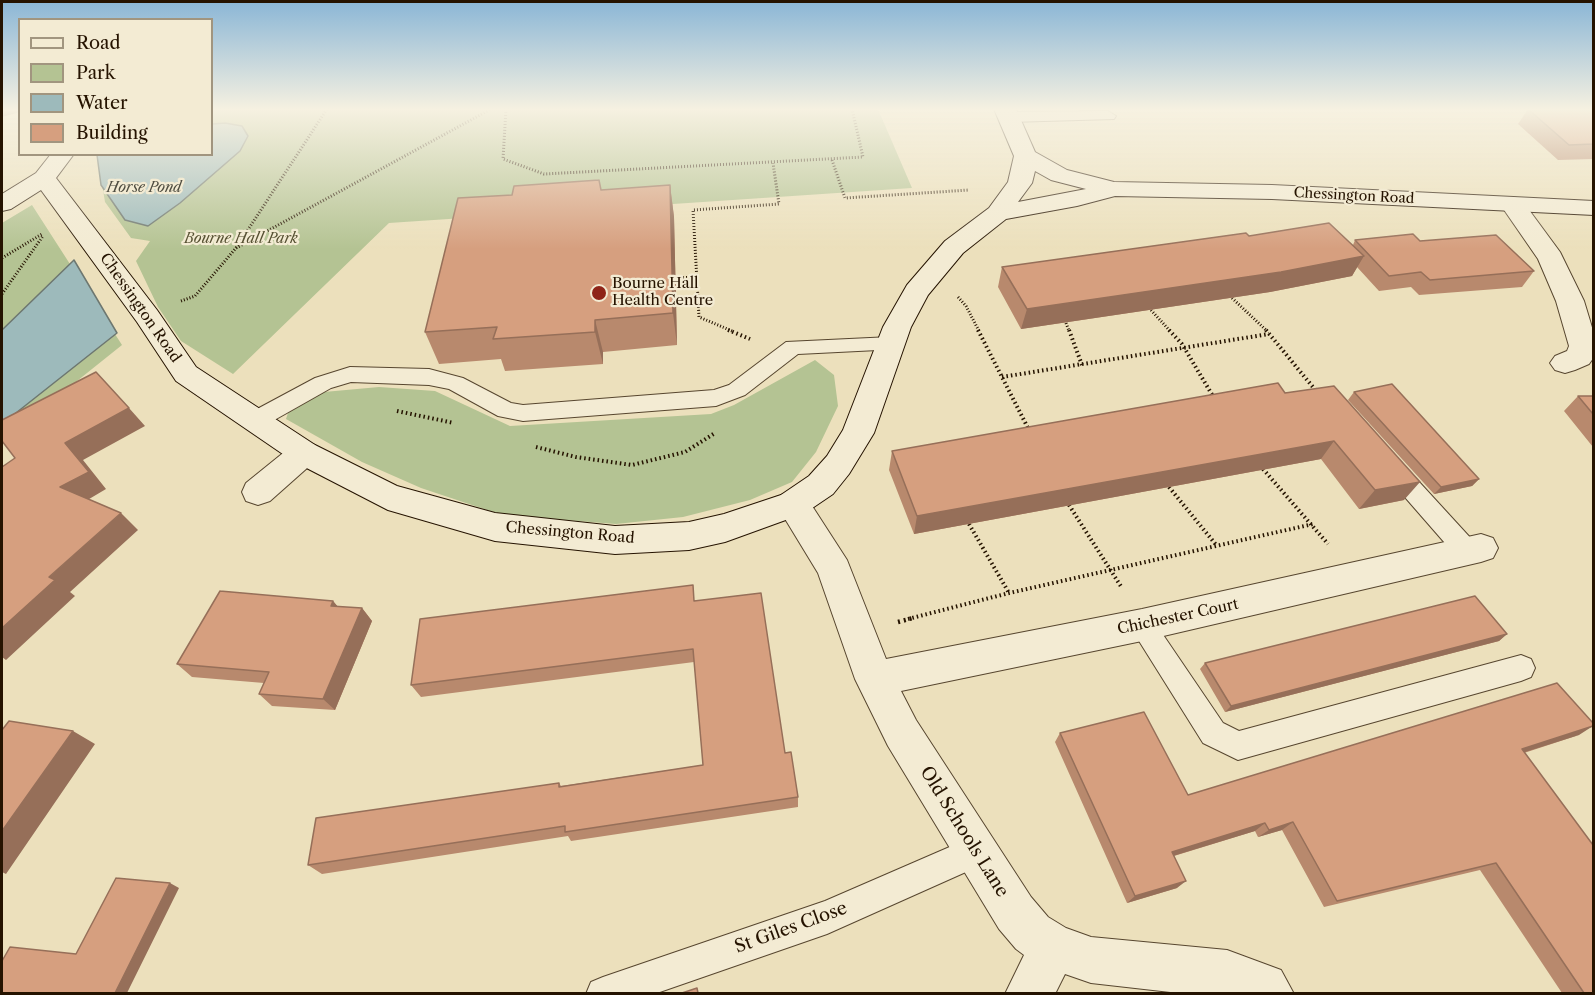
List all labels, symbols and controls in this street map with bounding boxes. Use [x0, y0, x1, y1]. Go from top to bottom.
legend [18, 18, 213, 156]
text: Road [76, 32, 121, 54]
text: Park [76, 62, 115, 84]
text: Water [76, 92, 128, 114]
text: Building [76, 122, 148, 144]
water label: Horse Pond [107, 180, 181, 196]
street label: Chessington Road [1293, 184, 1415, 208]
park label: Bourne Hall Park [184, 231, 298, 247]
street label: Chessington Road [96, 250, 184, 366]
place label: Bourne Hall Health Centre [612, 275, 713, 310]
marker: Bourne Hall Health Centre [590, 284, 608, 302]
street label: Chessington Road [505, 518, 635, 548]
street label: Chichester Court [1116, 595, 1240, 639]
street label: Old Schools Lane [915, 763, 1013, 901]
street label: St Giles Close [732, 898, 850, 958]

